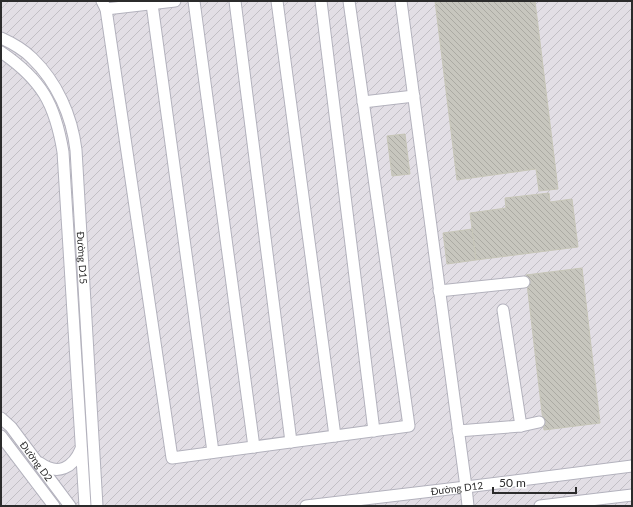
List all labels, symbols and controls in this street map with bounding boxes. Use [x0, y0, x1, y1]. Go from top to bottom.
street label: Đường D15 [75, 231, 90, 285]
street label: Đường D2 [18, 439, 55, 484]
scale bar [493, 469, 576, 495]
text: 50 m [499, 475, 526, 490]
street label: Đường D12 [430, 479, 484, 497]

